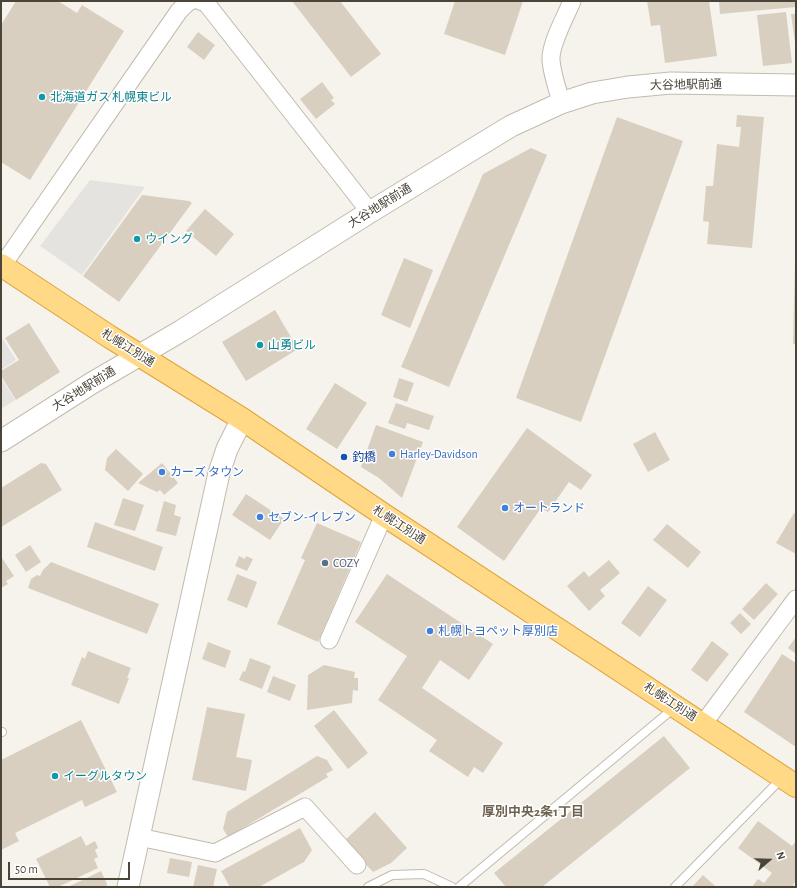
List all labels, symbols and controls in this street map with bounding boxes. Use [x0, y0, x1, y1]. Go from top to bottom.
street label: 大谷地駅前通 [650, 77, 722, 93]
place label: 北海道ガス 札幌東ビル [50, 90, 172, 104]
marker: 北海道ガス 札幌東ビル [37, 92, 47, 102]
street label: 大谷地駅前通 [346, 181, 414, 231]
place label: ウイング [145, 232, 193, 246]
marker: ウイング [132, 234, 142, 244]
street label: 札幌江別通 [99, 326, 157, 370]
place label: 山勇ビル [268, 338, 316, 352]
marker: 山勇ビル [255, 340, 265, 350]
street label: 大谷地駅前通 [50, 364, 118, 414]
place label: Harley-Davidson [400, 447, 478, 461]
marker: Harley-Davidson [387, 449, 397, 459]
place label: 釣橋 [352, 450, 376, 464]
marker: 釣橋 [339, 452, 349, 462]
place label: カーズ タウン [170, 465, 244, 479]
marker: カーズ タウン [157, 467, 167, 477]
place label: オートランド [513, 501, 585, 515]
street label: 札幌江別通 [370, 503, 428, 547]
marker: オートランド [500, 503, 510, 513]
place label: セブン-イレブン [268, 510, 356, 524]
marker: セブン-イレブン [255, 512, 265, 522]
place label: COZY [333, 556, 360, 570]
marker: COZY [320, 558, 330, 568]
place label: 札幌トヨペット厚別店 [438, 624, 558, 638]
marker: 札幌トヨペット厚別店 [425, 626, 435, 636]
street label: 札幌江別通 [641, 680, 699, 724]
place label: イーグルタウン [63, 769, 147, 783]
marker: イーグルタウン [50, 771, 60, 781]
district label: 厚別中央2条1丁目 [482, 804, 584, 820]
north arrow [749, 840, 789, 880]
text: N [774, 850, 787, 861]
scale bar [10, 854, 132, 880]
text: 50 m [15, 863, 38, 875]

